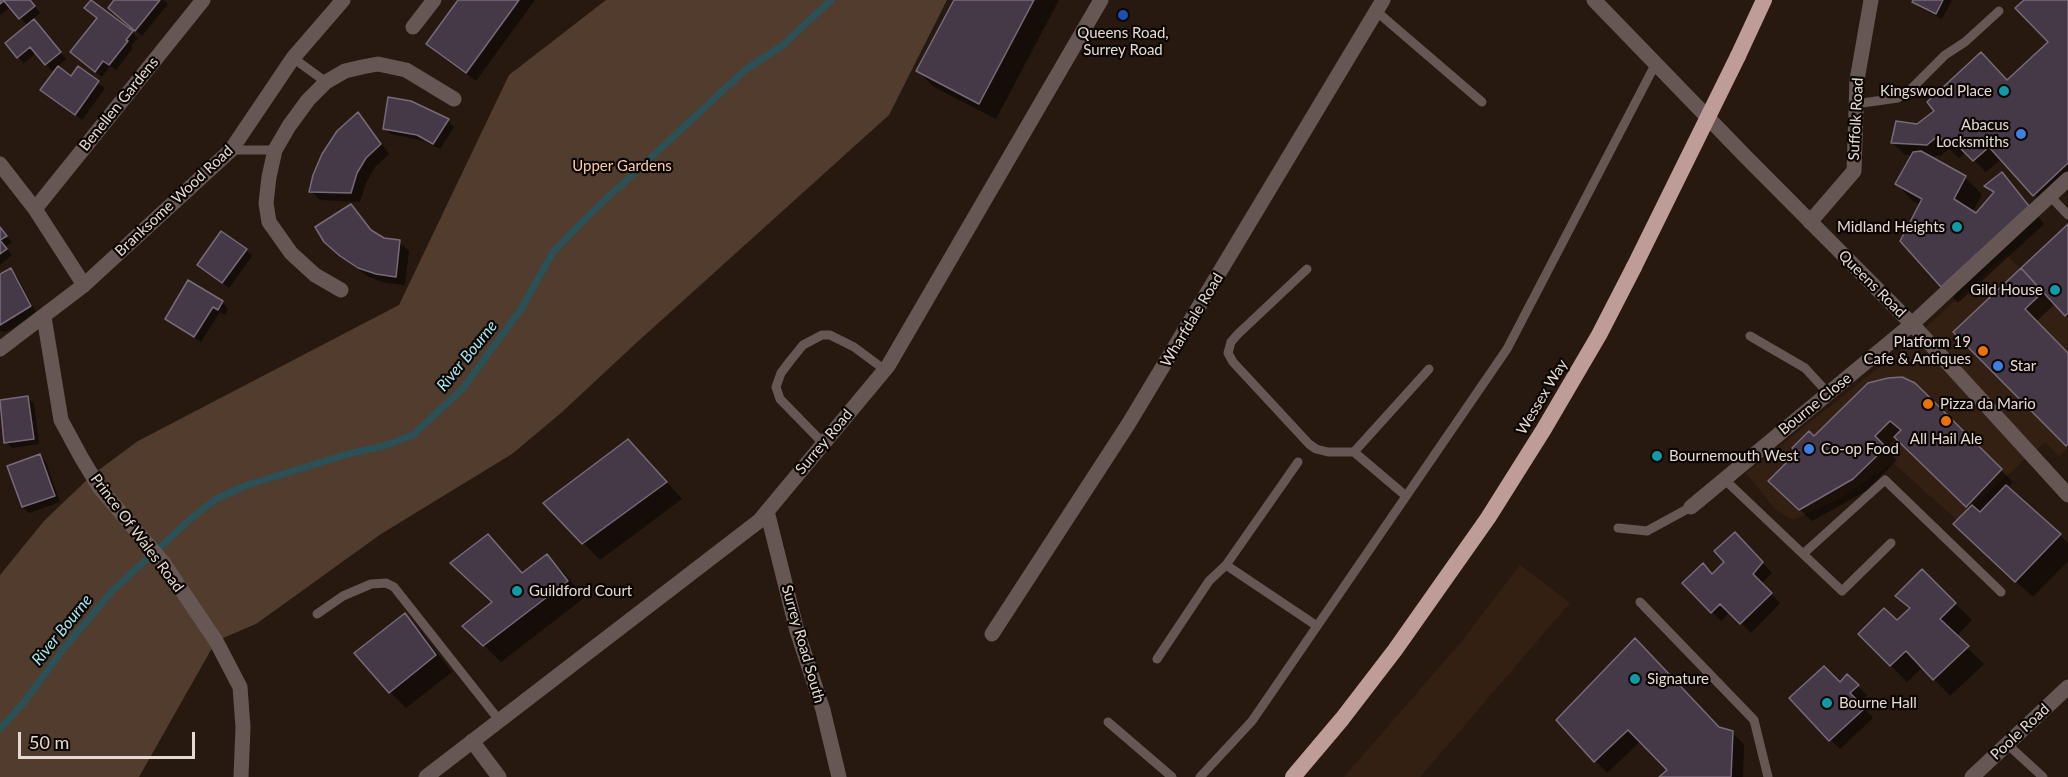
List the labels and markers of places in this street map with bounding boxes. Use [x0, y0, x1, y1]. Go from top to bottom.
marker: Queens Road, Surrey Road [1116, 8, 1130, 22]
place label: Queens Road, Surrey Road [1077, 24, 1169, 59]
place label: Kingswood Place [1880, 82, 1992, 100]
marker: Kingswood Place [1997, 84, 2011, 98]
place label: Abacus Locksmiths [1936, 116, 2009, 151]
marker: Abacus Locksmiths [2014, 127, 2028, 141]
place label: Midland Heights [1837, 218, 1945, 236]
marker: Midland Heights [1950, 220, 1964, 234]
place label: Gild House [1970, 281, 2043, 299]
marker: Gild House [2048, 283, 2062, 297]
place label: Platform 19 Cafe & Antiques [1864, 333, 1971, 368]
marker: Platform 19 Cafe & Antiques [1976, 344, 1990, 358]
place label: Star [2010, 357, 2036, 375]
marker: Star [1991, 359, 2005, 373]
place label: Pizza da Mario [1940, 395, 2036, 413]
marker: Pizza da Mario [1921, 397, 1935, 411]
marker: All Hail Ale [1939, 414, 1953, 428]
place label: All Hail Ale [1910, 430, 1982, 448]
place label: Co-op Food [1821, 440, 1899, 458]
marker: Co-op Food [1802, 442, 1816, 456]
place label: Bournemouth West [1669, 447, 1798, 465]
marker: Bournemouth West [1650, 449, 1664, 463]
place label: Guildford Court [529, 582, 632, 600]
marker: Guildford Court [510, 584, 524, 598]
place label: Signature [1647, 670, 1709, 688]
marker: Signature [1628, 672, 1642, 686]
place label: Bourne Hall [1839, 694, 1917, 712]
marker: Bourne Hall [1820, 696, 1834, 710]

